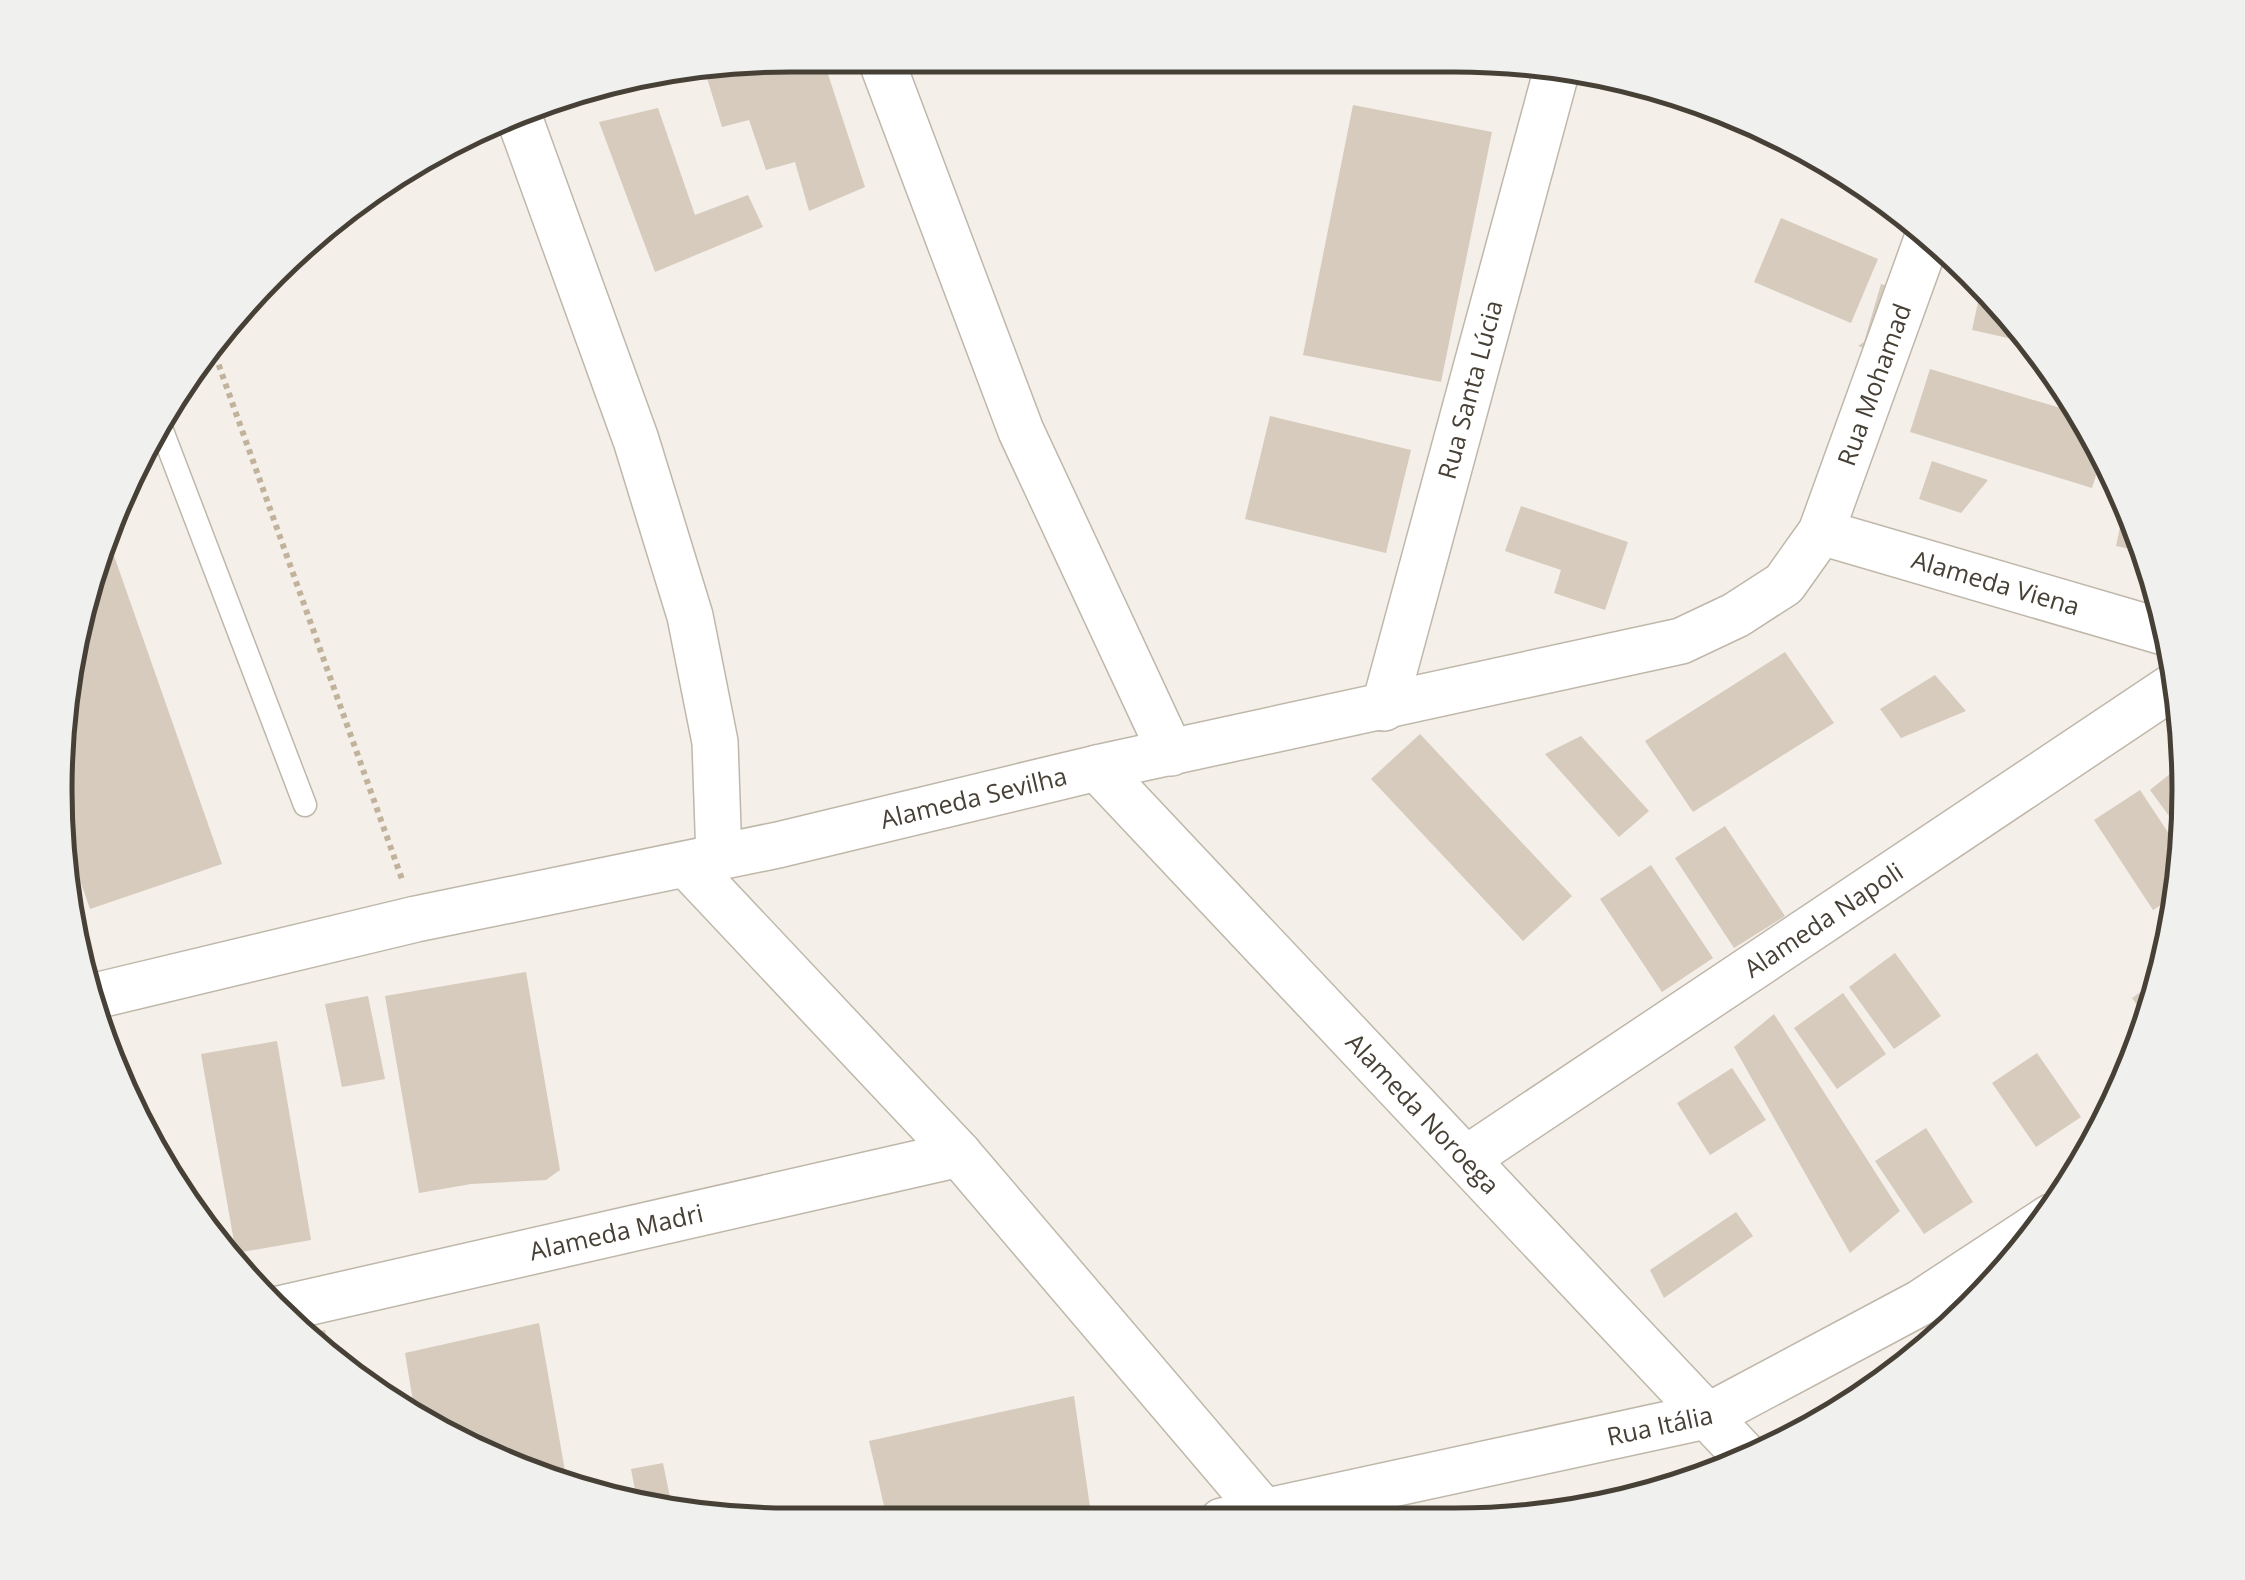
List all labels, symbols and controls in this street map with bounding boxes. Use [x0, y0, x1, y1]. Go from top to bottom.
street label: Rua Santa Lúcia [1429, 296, 1510, 482]
street label: Rua Mohamad [1828, 298, 1918, 470]
street label: Alameda Viena [1908, 541, 2084, 623]
street label: Alameda Sevilha [877, 758, 1070, 836]
street label: Alameda Napoli [1737, 854, 1909, 985]
street label: Alameda Noroega [1339, 1025, 1508, 1201]
street label: Alameda Madri [526, 1195, 706, 1267]
street label: Rua Itália [1603, 1397, 1716, 1453]

